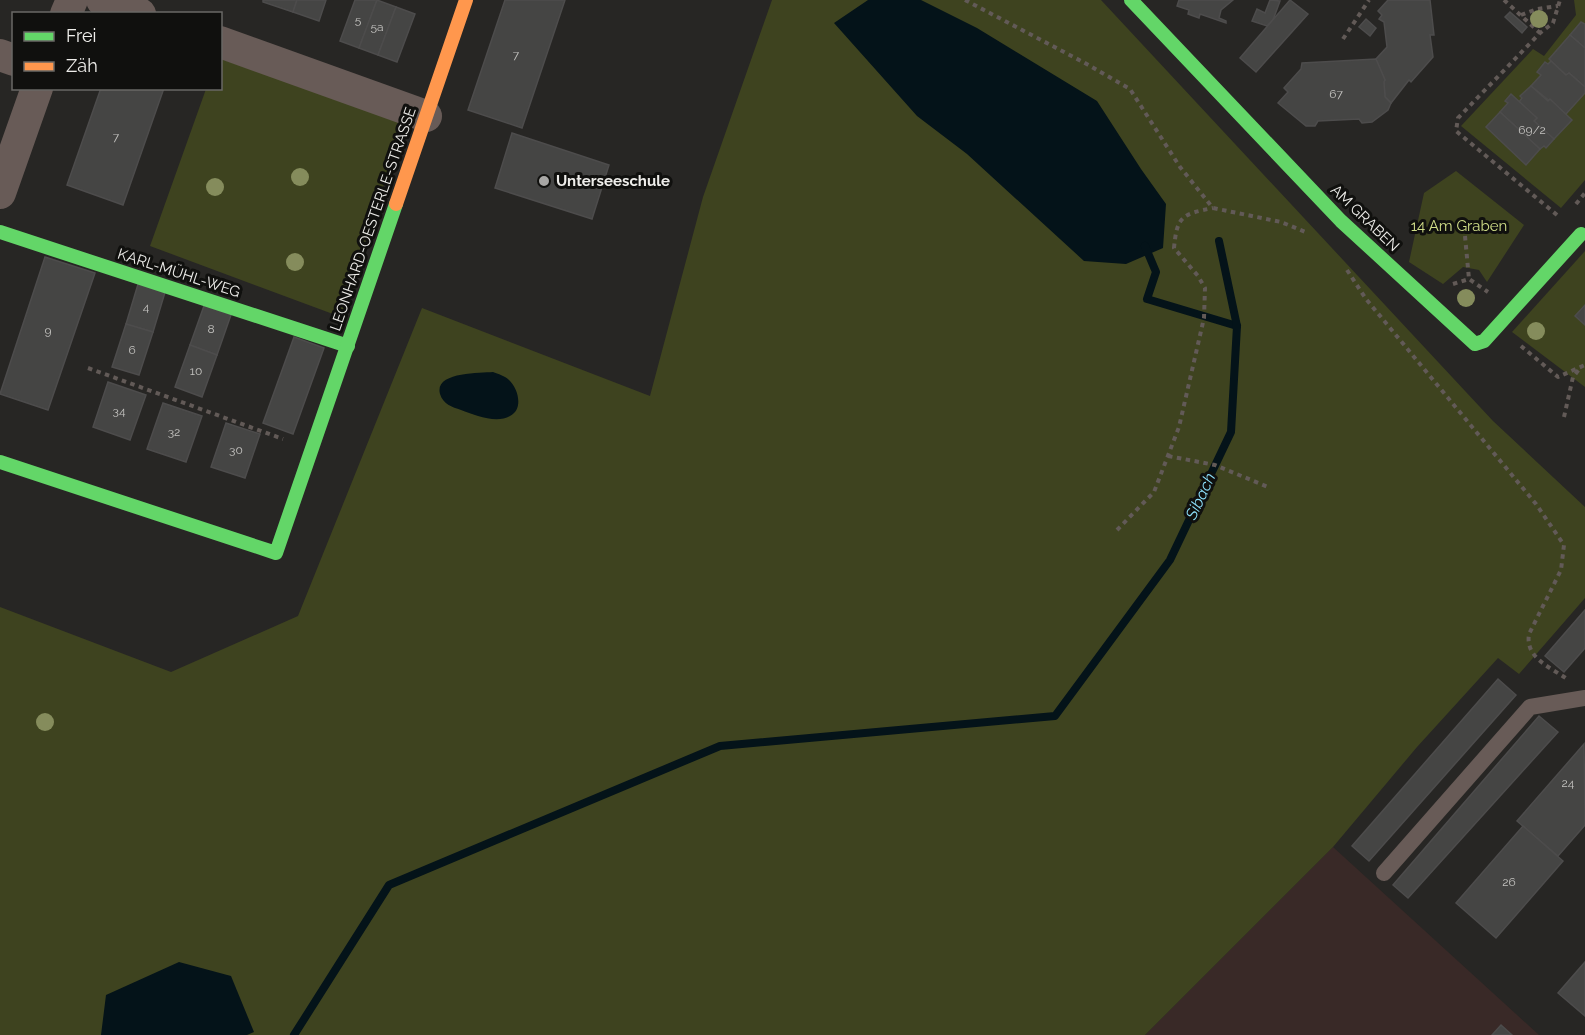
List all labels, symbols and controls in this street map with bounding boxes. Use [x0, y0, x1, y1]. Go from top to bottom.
legend [12, 12, 222, 90]
house number: 5 [355, 13, 362, 27]
house number: 5a [370, 20, 384, 34]
text: Frei [66, 25, 96, 46]
house number: 7 [513, 48, 520, 62]
text: Zäh [66, 55, 98, 76]
house number: 67 [1329, 87, 1343, 101]
street label: LEONHARD-OESTERLE-STRASSE [326, 105, 420, 333]
house number: 69/2 [1518, 123, 1546, 137]
house number: 7 [113, 130, 120, 144]
place label: Unterseeschule [556, 172, 670, 190]
marker: Unterseeschule [537, 174, 551, 188]
street label: AM GRABEN [1327, 181, 1403, 255]
park label: 14 Am Graben [1411, 217, 1507, 235]
street label: KARL-MÜHL-WEG [115, 244, 243, 301]
house number: 4 [143, 300, 150, 314]
house number: 8 [207, 322, 215, 336]
house number: 9 [44, 324, 52, 338]
house number: 6 [128, 343, 136, 357]
house number: 10 [190, 364, 202, 378]
house number: 34 [113, 404, 126, 418]
house number: 32 [168, 425, 180, 439]
house number: 30 [229, 443, 243, 457]
water label: Sibach [1181, 470, 1219, 523]
house number: 24 [1562, 776, 1575, 790]
house number: 26 [1502, 875, 1516, 889]

